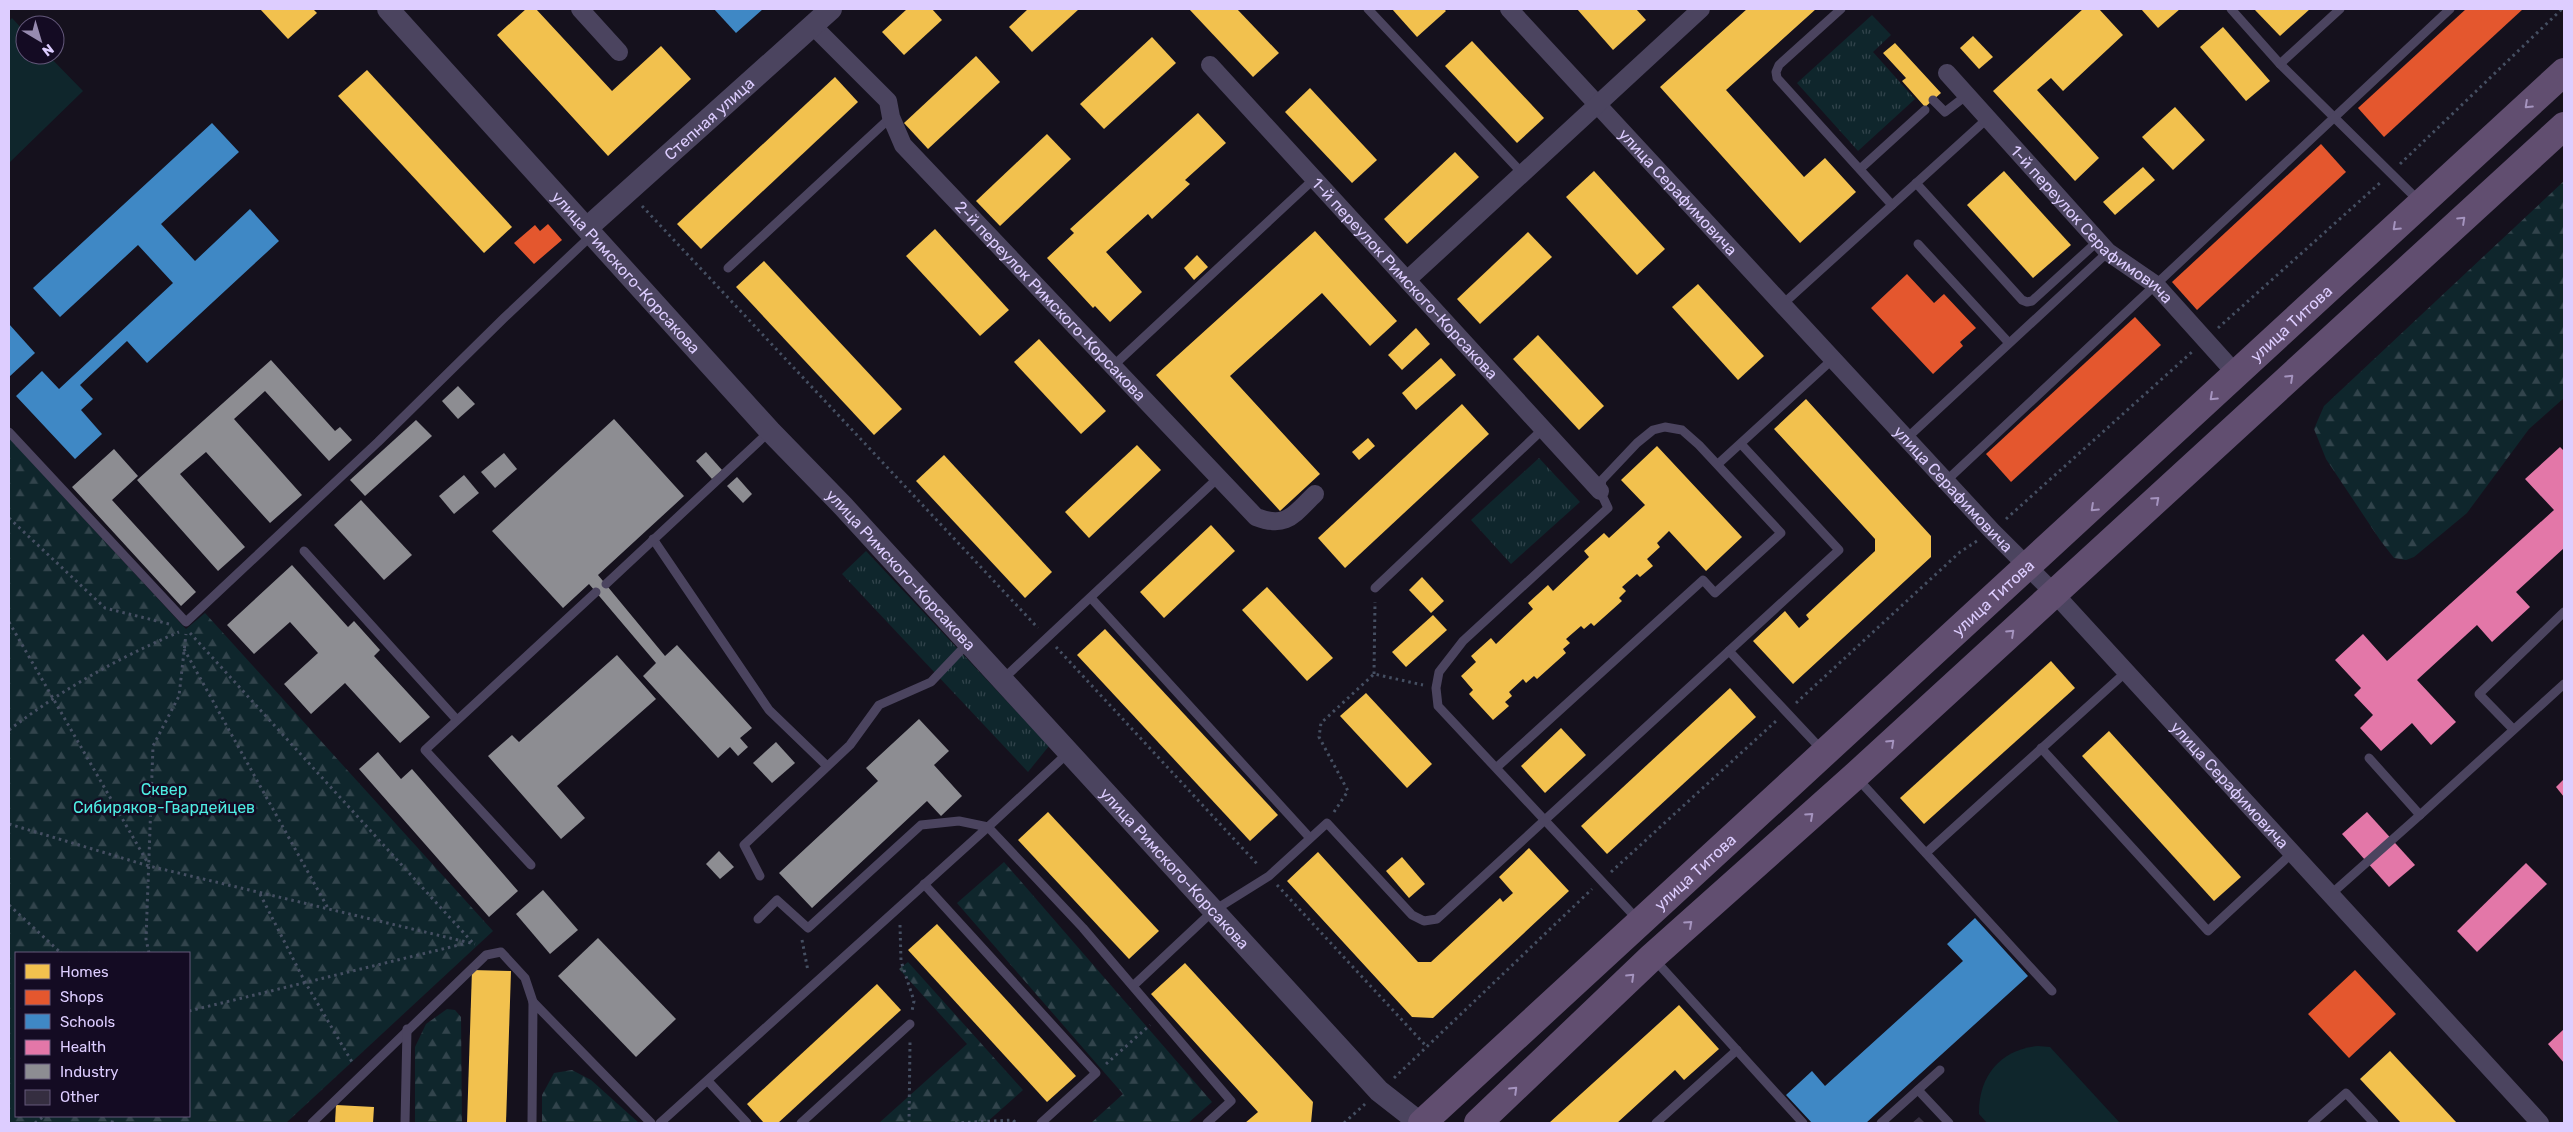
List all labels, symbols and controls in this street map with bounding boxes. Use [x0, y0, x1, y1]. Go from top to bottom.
north arrow [15, 15, 65, 65]
text: N [38, 40, 57, 60]
street label: Степная улица [660, 73, 758, 164]
one-way arrow [2525, 99, 2534, 108]
street label: улица Серафимовича [1614, 125, 1741, 259]
street label: 1-й переулок Серафимовича [2006, 141, 2177, 307]
street label: 1-й переулок Римского-Корсакова [1308, 174, 1502, 383]
street label: улица Римского-Корсакова [548, 188, 704, 358]
street label: 2-й переулок Римского-Корсакова [951, 197, 1150, 405]
one-way arrow [2456, 217, 2465, 226]
one-way arrow [2393, 221, 2402, 230]
street label: улица Титова [2247, 281, 2336, 366]
one-way arrow [2285, 375, 2294, 384]
one-way arrow [2209, 391, 2218, 400]
street label: улица Серафимовича [1890, 422, 2017, 556]
street label: улица Римского-Корсакова [822, 485, 979, 654]
one-way arrow [2151, 496, 2160, 505]
one-way arrow [2090, 502, 2099, 511]
street label: улица Титова [1949, 556, 2038, 640]
one-way arrow [2005, 630, 2014, 639]
street label: улица Серафимовича [2166, 718, 2292, 853]
one-way arrow [1885, 740, 1894, 749]
park label: Сквер Сибиряков-Гвардейцев [73, 780, 255, 817]
street label: улица Римского-Корсакова [1096, 784, 1253, 953]
one-way arrow [1805, 813, 1814, 822]
street label: улица Титова [1651, 830, 1740, 914]
one-way arrow [1683, 921, 1692, 930]
legend [15, 952, 190, 1117]
text: Homes [60, 963, 109, 981]
one-way arrow [1625, 974, 1634, 983]
text: Shops [60, 988, 104, 1006]
text: Schools [60, 1013, 116, 1031]
text: Health [60, 1038, 106, 1056]
text: Industry [60, 1063, 119, 1081]
one-way arrow [1508, 1087, 1517, 1096]
text: Other [60, 1088, 100, 1106]

